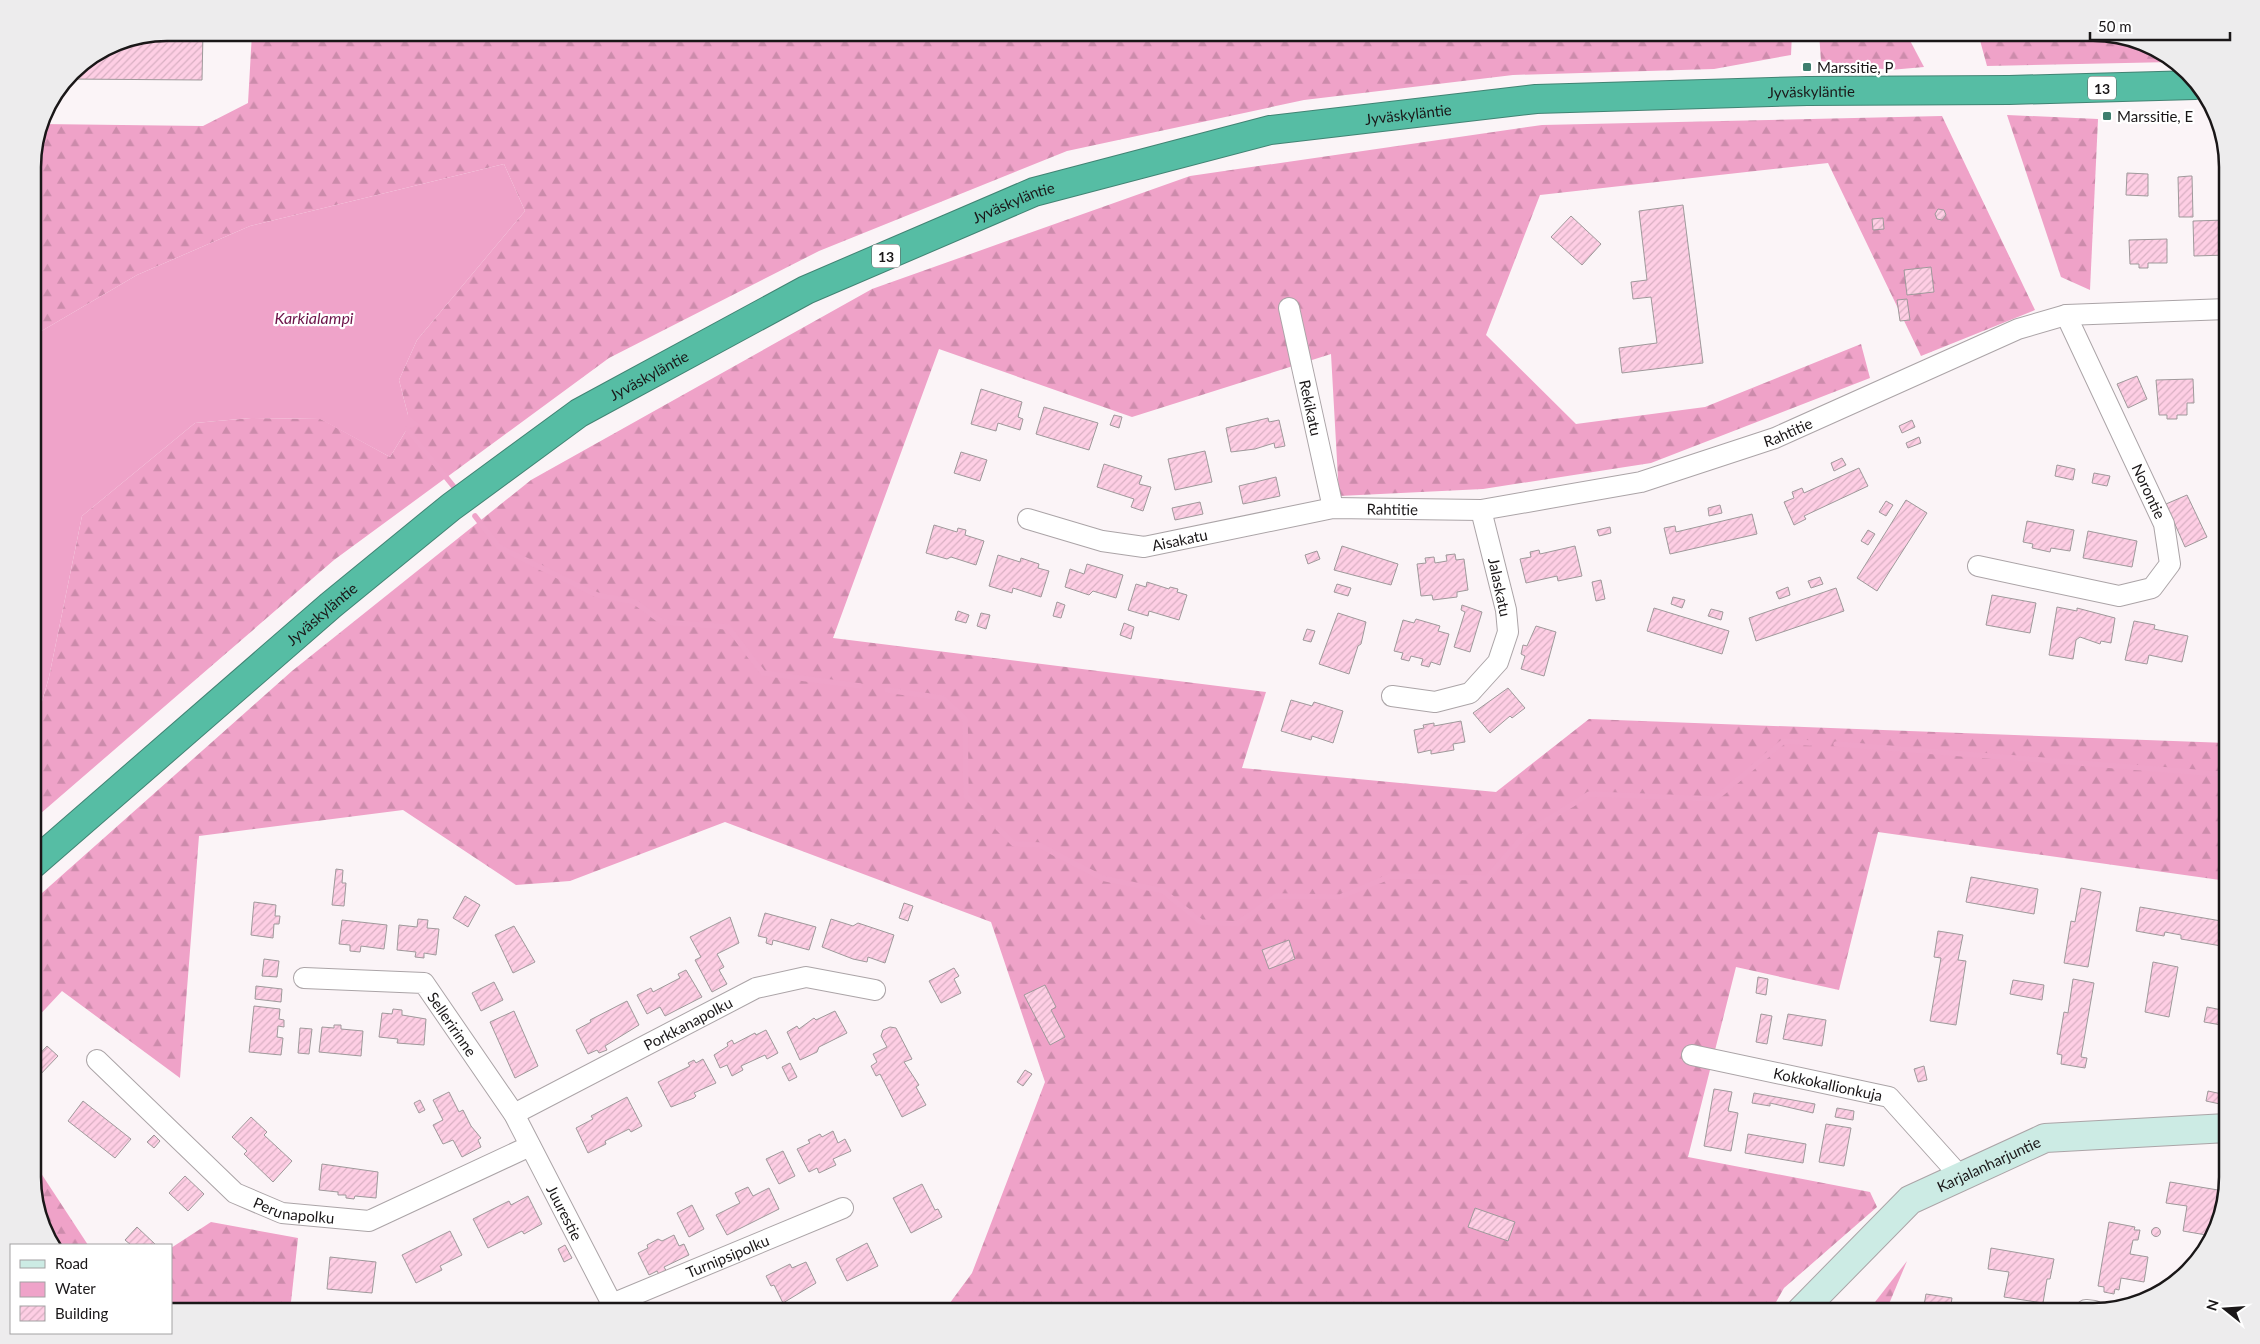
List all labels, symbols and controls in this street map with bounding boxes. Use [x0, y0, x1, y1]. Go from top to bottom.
scale bar [2090, 10, 2230, 42]
text: 50 m [2098, 17, 2132, 35]
place label: Marssitie, P [1817, 58, 1894, 76]
marker: Marssitie, P [1801, 61, 1813, 73]
road number: 13 [2088, 76, 2116, 100]
street label: Jyväskyläntie [1767, 82, 1855, 101]
street label: Jyväskyläntie [1364, 100, 1453, 128]
place label: Marssitie, E [2117, 107, 2193, 125]
marker: Marssitie, E [2101, 110, 2113, 122]
street label: Jyväskyläntie [969, 178, 1056, 227]
road number: 13 [872, 245, 900, 268]
water label: Karkialampi [274, 308, 354, 327]
street label: Jyväskyläntie [606, 346, 692, 404]
street label: Rekikatu [1296, 378, 1326, 437]
street label: Rahtitie [1761, 414, 1815, 450]
street label: Norontie [2128, 461, 2170, 522]
street label: Rahtitie [1367, 499, 1418, 518]
street label: Aisakatu [1150, 525, 1209, 554]
street label: Jalaskatu [1485, 556, 1515, 618]
street label: Jyväskyläntie [282, 578, 361, 649]
street label: Selleririnne [424, 989, 481, 1060]
street label: Porkkanapolku [640, 993, 735, 1054]
street label: Kokkokallionkuja [1772, 1064, 1884, 1104]
street label: Karjalanharjuntie [1934, 1132, 2043, 1195]
street label: Juurestie [543, 1182, 587, 1243]
street label: Perunapolku [251, 1193, 335, 1227]
street label: Turnipsipolku [683, 1231, 772, 1281]
legend [10, 1244, 172, 1334]
text: Road [55, 1254, 88, 1272]
text: Water [55, 1279, 96, 1297]
north arrow [2200, 1284, 2250, 1334]
text: N [2202, 1297, 2222, 1313]
text: Building [55, 1304, 108, 1322]

